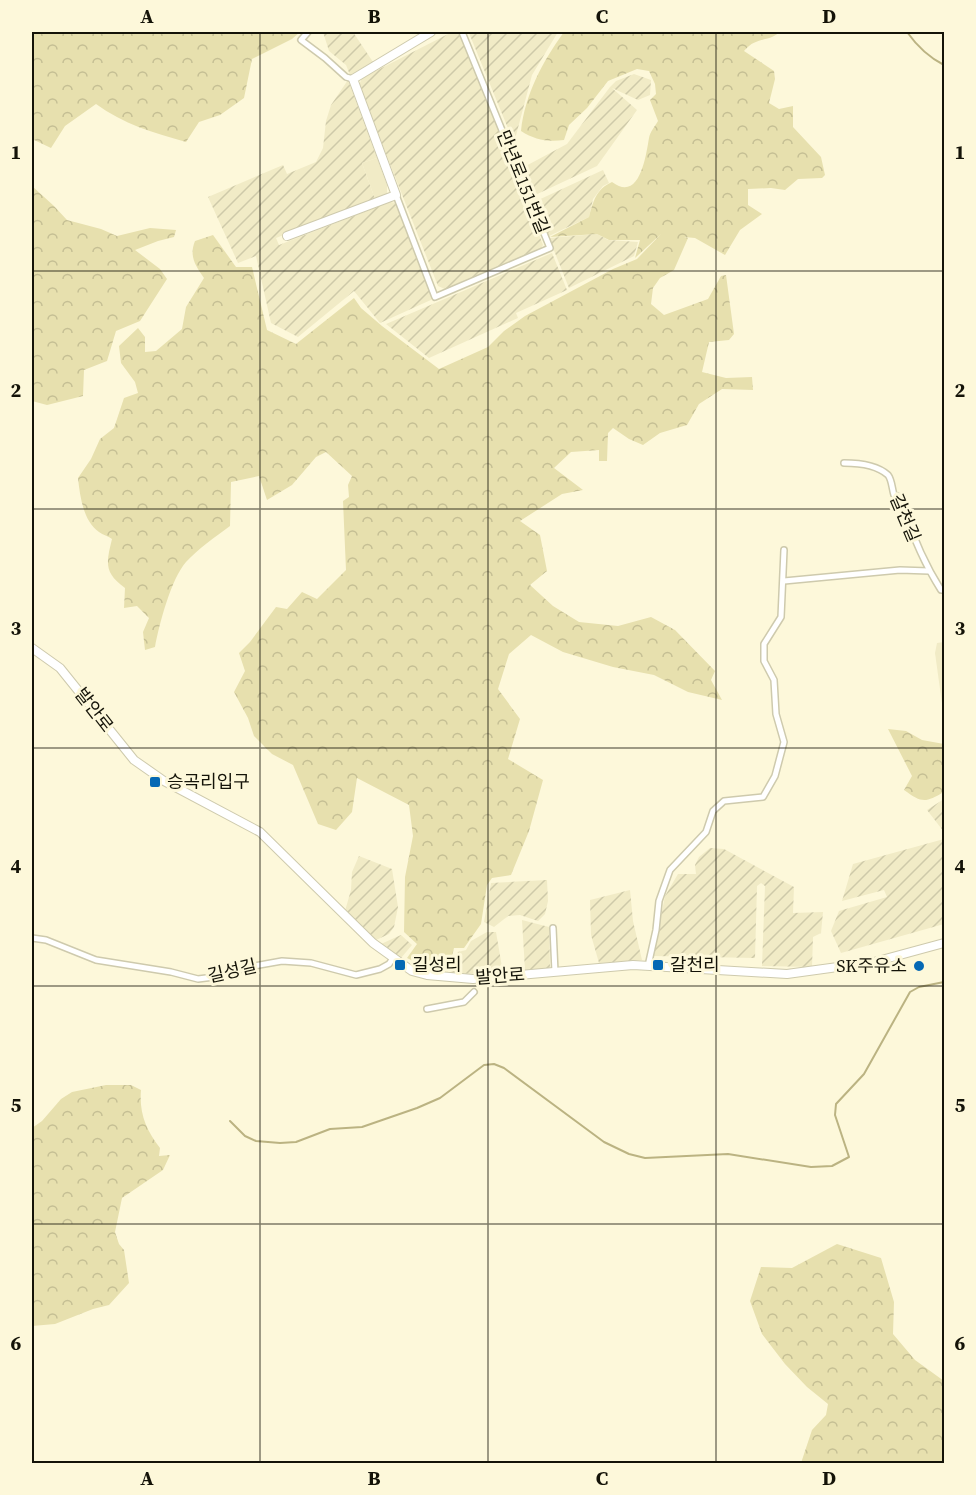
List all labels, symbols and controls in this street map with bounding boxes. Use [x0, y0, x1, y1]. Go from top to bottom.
text: A [140, 2, 154, 30]
text: B [367, 2, 381, 30]
text: C [596, 2, 608, 30]
text: D [822, 2, 836, 30]
street label: 만년로151번길 [491, 126, 556, 237]
text: 1 [11, 138, 21, 166]
text: 1 [955, 138, 965, 166]
text: 2 [11, 376, 22, 404]
text: 2 [955, 376, 966, 404]
street label: 갈천길 [884, 490, 927, 546]
text: 3 [11, 614, 22, 642]
text: 3 [955, 614, 966, 642]
street label: 발안로 [69, 682, 120, 737]
place label: 승곡리입구 [167, 769, 250, 794]
marker: 승곡리입구 [148, 775, 162, 789]
text: 4 [11, 852, 22, 880]
text: 4 [955, 852, 966, 880]
place label: 길성리 [412, 952, 462, 977]
place label: 갈천리 [670, 952, 720, 977]
street label: 길성길 [205, 953, 259, 988]
place label: SK주유소 [836, 953, 907, 978]
marker: 길성리 [393, 958, 407, 972]
marker: 갈천리 [651, 958, 665, 972]
marker: SK주유소 [912, 959, 926, 973]
street label: 발안로 [474, 961, 526, 990]
text: 5 [11, 1091, 22, 1119]
text: 5 [955, 1091, 966, 1119]
text: 6 [11, 1329, 22, 1357]
text: 6 [955, 1329, 966, 1357]
text: A [140, 1464, 154, 1492]
text: B [367, 1464, 381, 1492]
text: C [596, 1464, 608, 1492]
text: D [822, 1464, 836, 1492]

